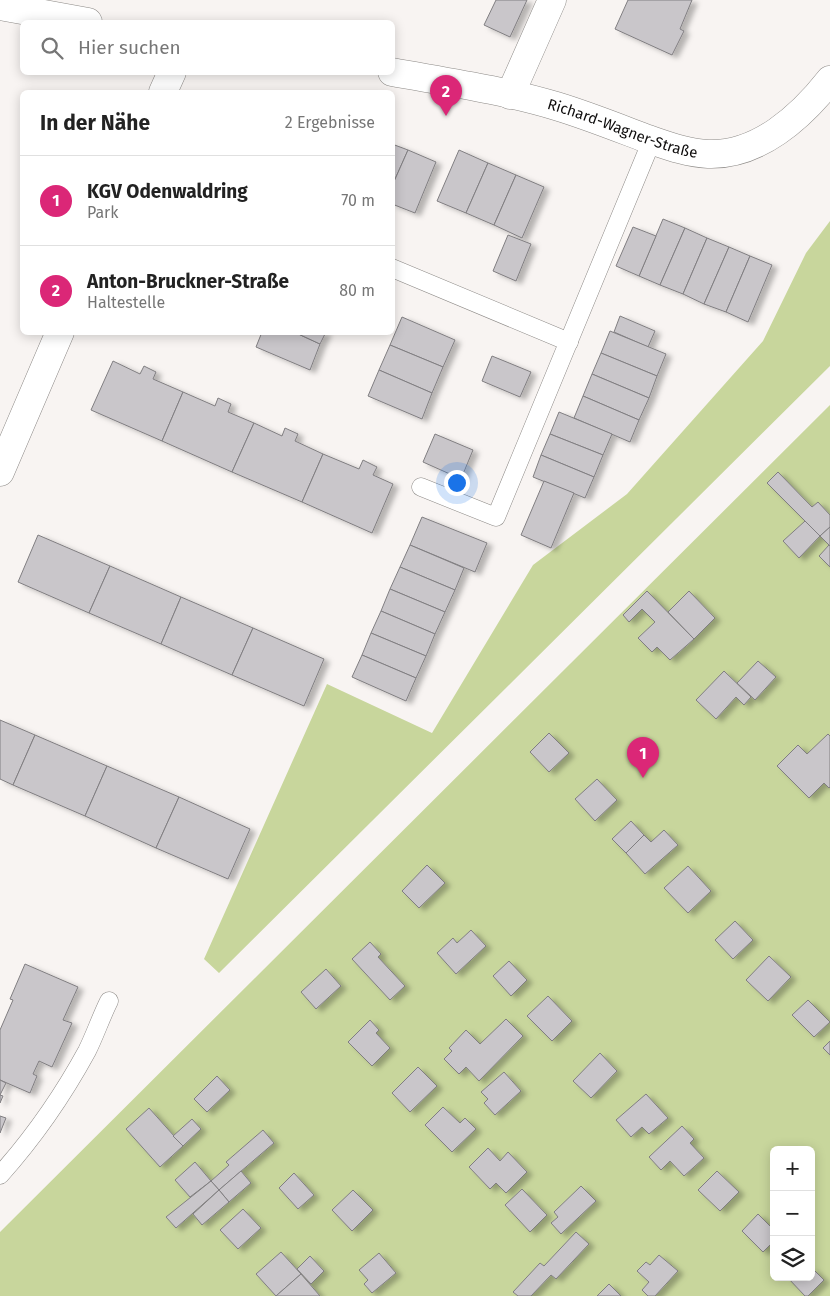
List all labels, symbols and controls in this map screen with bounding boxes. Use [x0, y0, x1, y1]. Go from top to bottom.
search box [20, 20, 395, 75]
icon: search [38, 34, 66, 62]
text: Hier suchen [78, 36, 181, 59]
pin: 2 [430, 75, 462, 116]
street label: Richard-Wagner-Straße [545, 95, 699, 162]
text: In der Nähe [40, 110, 150, 136]
text: 2 Ergebnisse [285, 113, 375, 132]
text: KGV Odenwaldring [87, 180, 248, 203]
text: 1 [52, 191, 60, 210]
text: 70 m [341, 191, 375, 210]
text: Park [87, 203, 119, 222]
text: Anton-Bruckner-Straße [87, 270, 289, 293]
text: 2 [52, 281, 60, 300]
text: 80 m [339, 281, 375, 300]
text: Haltestelle [87, 293, 165, 312]
your location [444, 470, 470, 496]
pin: 1 [627, 737, 659, 778]
map controls [770, 1146, 815, 1281]
button: + [770, 1146, 815, 1191]
button: − [770, 1191, 815, 1236]
button: layers [770, 1236, 815, 1281]

